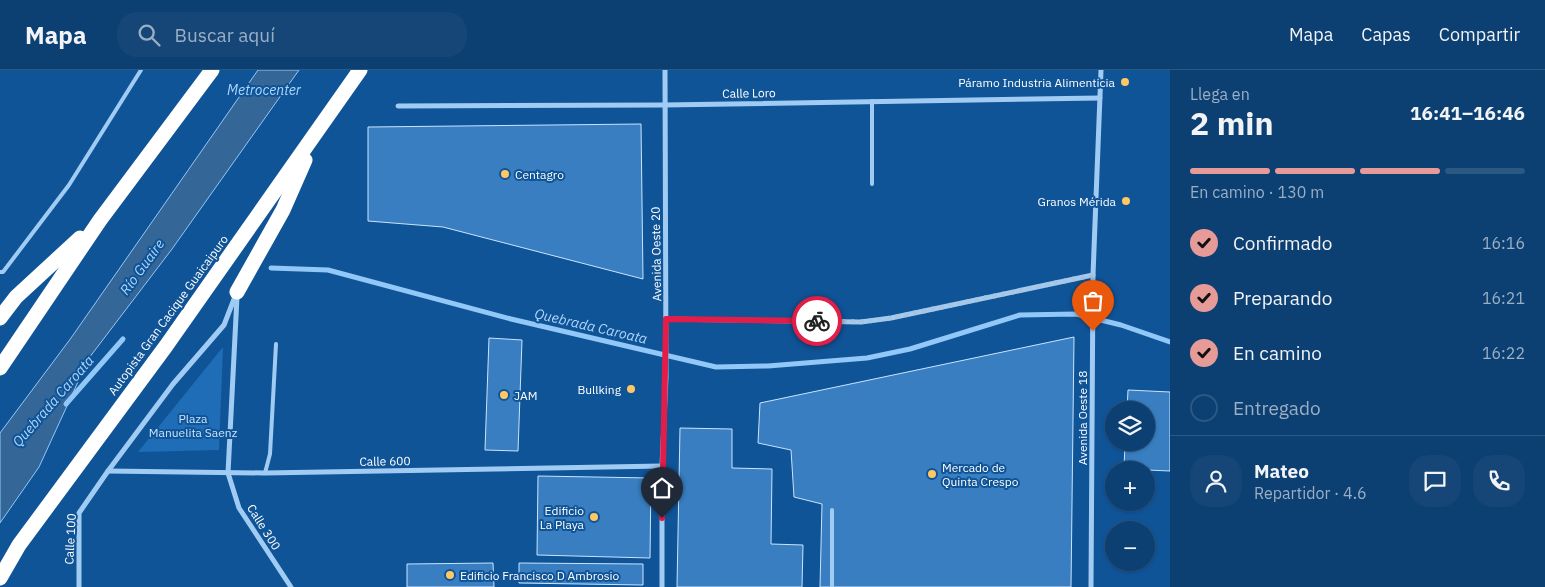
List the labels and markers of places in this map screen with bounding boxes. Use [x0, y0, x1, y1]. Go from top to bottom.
place label: Páramo Industria Alimenticia [958, 75, 1116, 90]
marker: Páramo Industria Alimenticia [1119, 76, 1131, 88]
place label: Centagro [515, 167, 564, 182]
marker: Centagro [499, 168, 511, 180]
place label: Granos Mérida [1038, 194, 1117, 209]
marker: Granos Mérida [1120, 195, 1132, 207]
pin [1072, 280, 1114, 331]
place label: Bullking [577, 382, 622, 397]
marker: Bullking [625, 383, 637, 395]
place label: JAM [514, 388, 537, 403]
marker: JAM [498, 389, 510, 401]
place label: Mercado de Quinta Crespo [942, 460, 1019, 489]
pin [641, 467, 683, 518]
marker: Mercado de Quinta Crespo [926, 468, 938, 480]
place label: Edificio La Playa [540, 503, 585, 532]
marker: Edificio La Playa [588, 511, 600, 523]
place label: Edificio Francisco D Ambrosio [460, 568, 620, 583]
marker: Edificio Francisco D Ambrosio [444, 569, 456, 581]

